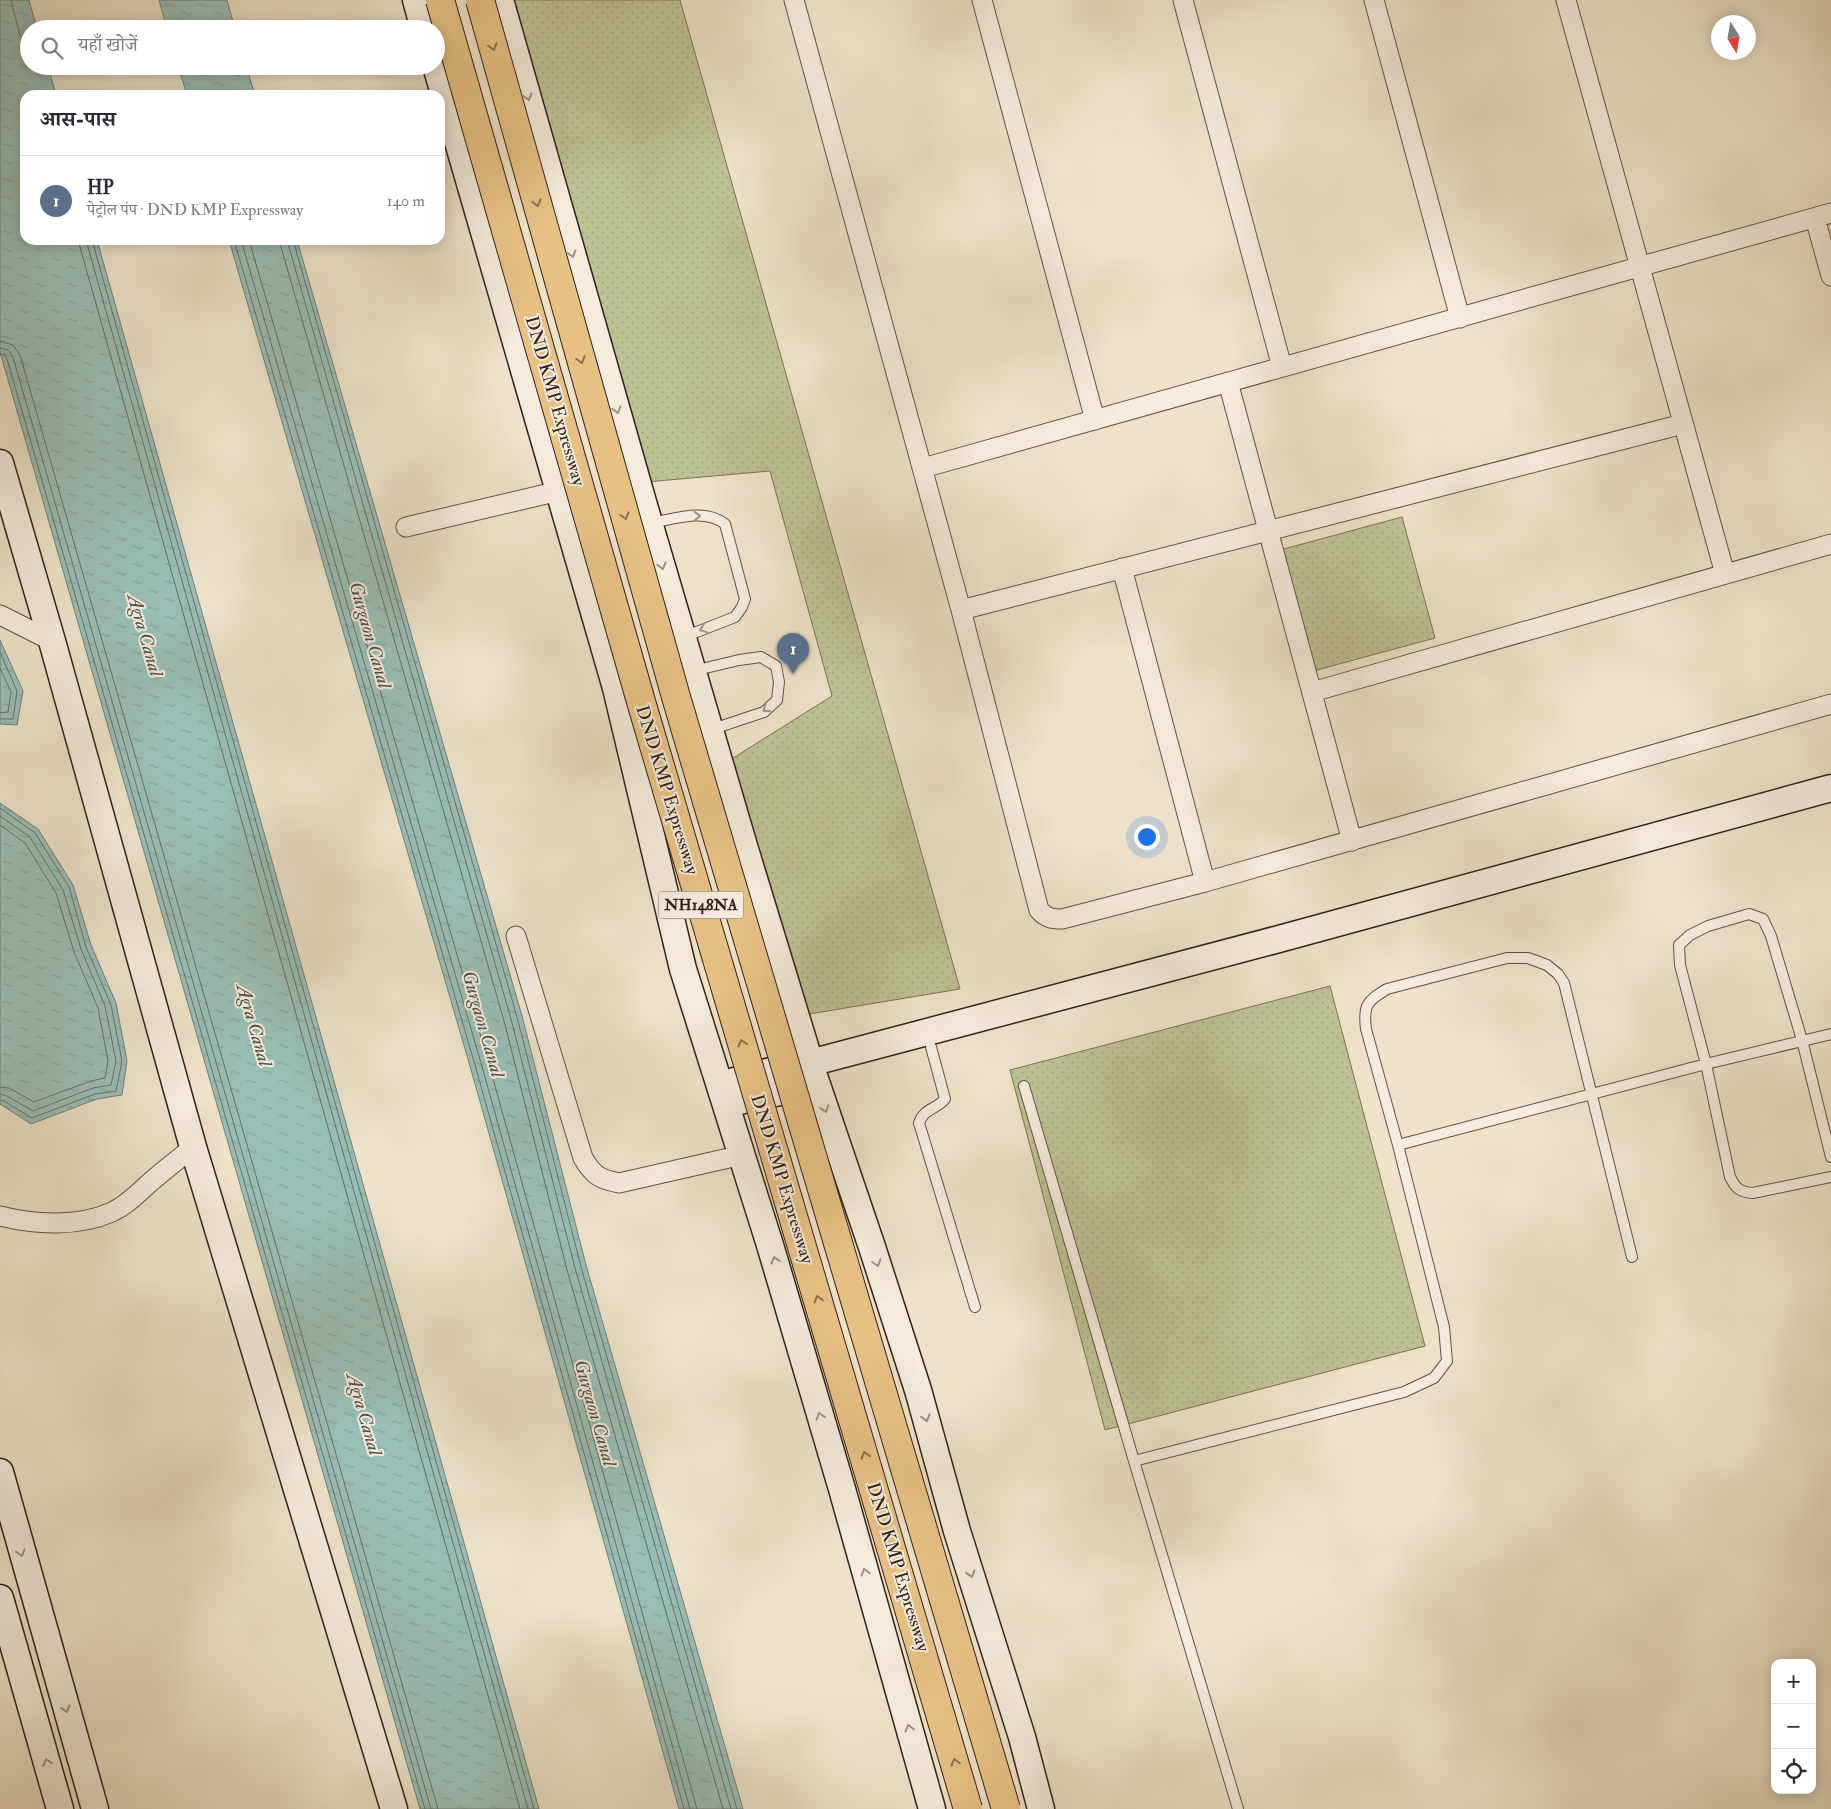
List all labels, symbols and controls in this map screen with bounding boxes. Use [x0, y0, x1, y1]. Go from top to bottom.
north arrow [1711, 15, 1756, 60]
search box [20, 20, 445, 75]
text: यहाँ खोजें [78, 33, 138, 57]
icon: search [38, 34, 66, 62]
one-way arrow [487, 42, 498, 51]
one-way arrow [522, 93, 533, 102]
text: आस-पास [40, 106, 116, 133]
text: HP [87, 176, 114, 200]
text: 1 [53, 191, 59, 211]
text: 140 m [387, 191, 425, 211]
one-way arrow [532, 199, 542, 207]
text: पेट्रोल पंप · DND KMP Expressway [87, 200, 303, 220]
one-way arrow [567, 249, 577, 257]
street label: DND KMP Expressway [520, 313, 591, 490]
one-way arrow [576, 355, 586, 363]
one-way arrow [611, 405, 621, 414]
one-way arrow [694, 511, 702, 521]
one-way arrow [619, 512, 630, 521]
one-way arrow [656, 561, 666, 570]
water label: Gurgaon Canal [343, 579, 397, 692]
water label: Agra Canal [121, 589, 169, 680]
one-way arrow [699, 623, 708, 634]
pin: 1 [777, 633, 809, 674]
street label: DND KMP Expressway [630, 703, 704, 879]
one-way arrow [762, 703, 772, 712]
your location [1134, 824, 1160, 850]
road number: NH148NA [658, 892, 744, 918]
water label: Gurgaon Canal [456, 968, 510, 1081]
water label: Agra Canal [230, 979, 278, 1070]
one-way arrow [738, 1039, 748, 1048]
street label: DND KMP Expressway [745, 1092, 819, 1268]
one-way arrow [819, 1105, 829, 1113]
one-way arrow [770, 1256, 780, 1264]
one-way arrow [871, 1258, 881, 1267]
one-way arrow [814, 1296, 824, 1304]
water label: Gurgaon Canal [568, 1357, 622, 1470]
water label: Agra Canal [340, 1368, 388, 1459]
one-way arrow [816, 1412, 826, 1420]
one-way arrow [920, 1414, 930, 1422]
one-way arrow [860, 1452, 870, 1460]
street label: DND KMP Expressway [861, 1480, 935, 1656]
one-way arrow [16, 1548, 26, 1556]
one-way arrow [861, 1568, 871, 1576]
one-way arrow [966, 1570, 976, 1578]
map controls [1771, 1659, 1816, 1794]
button: + [1771, 1659, 1816, 1704]
button: − [1771, 1704, 1816, 1749]
one-way arrow [61, 1705, 71, 1713]
one-way arrow [905, 1725, 915, 1733]
button: locate [1771, 1749, 1816, 1794]
one-way arrow [950, 1758, 961, 1767]
one-way arrow [42, 1759, 52, 1767]

